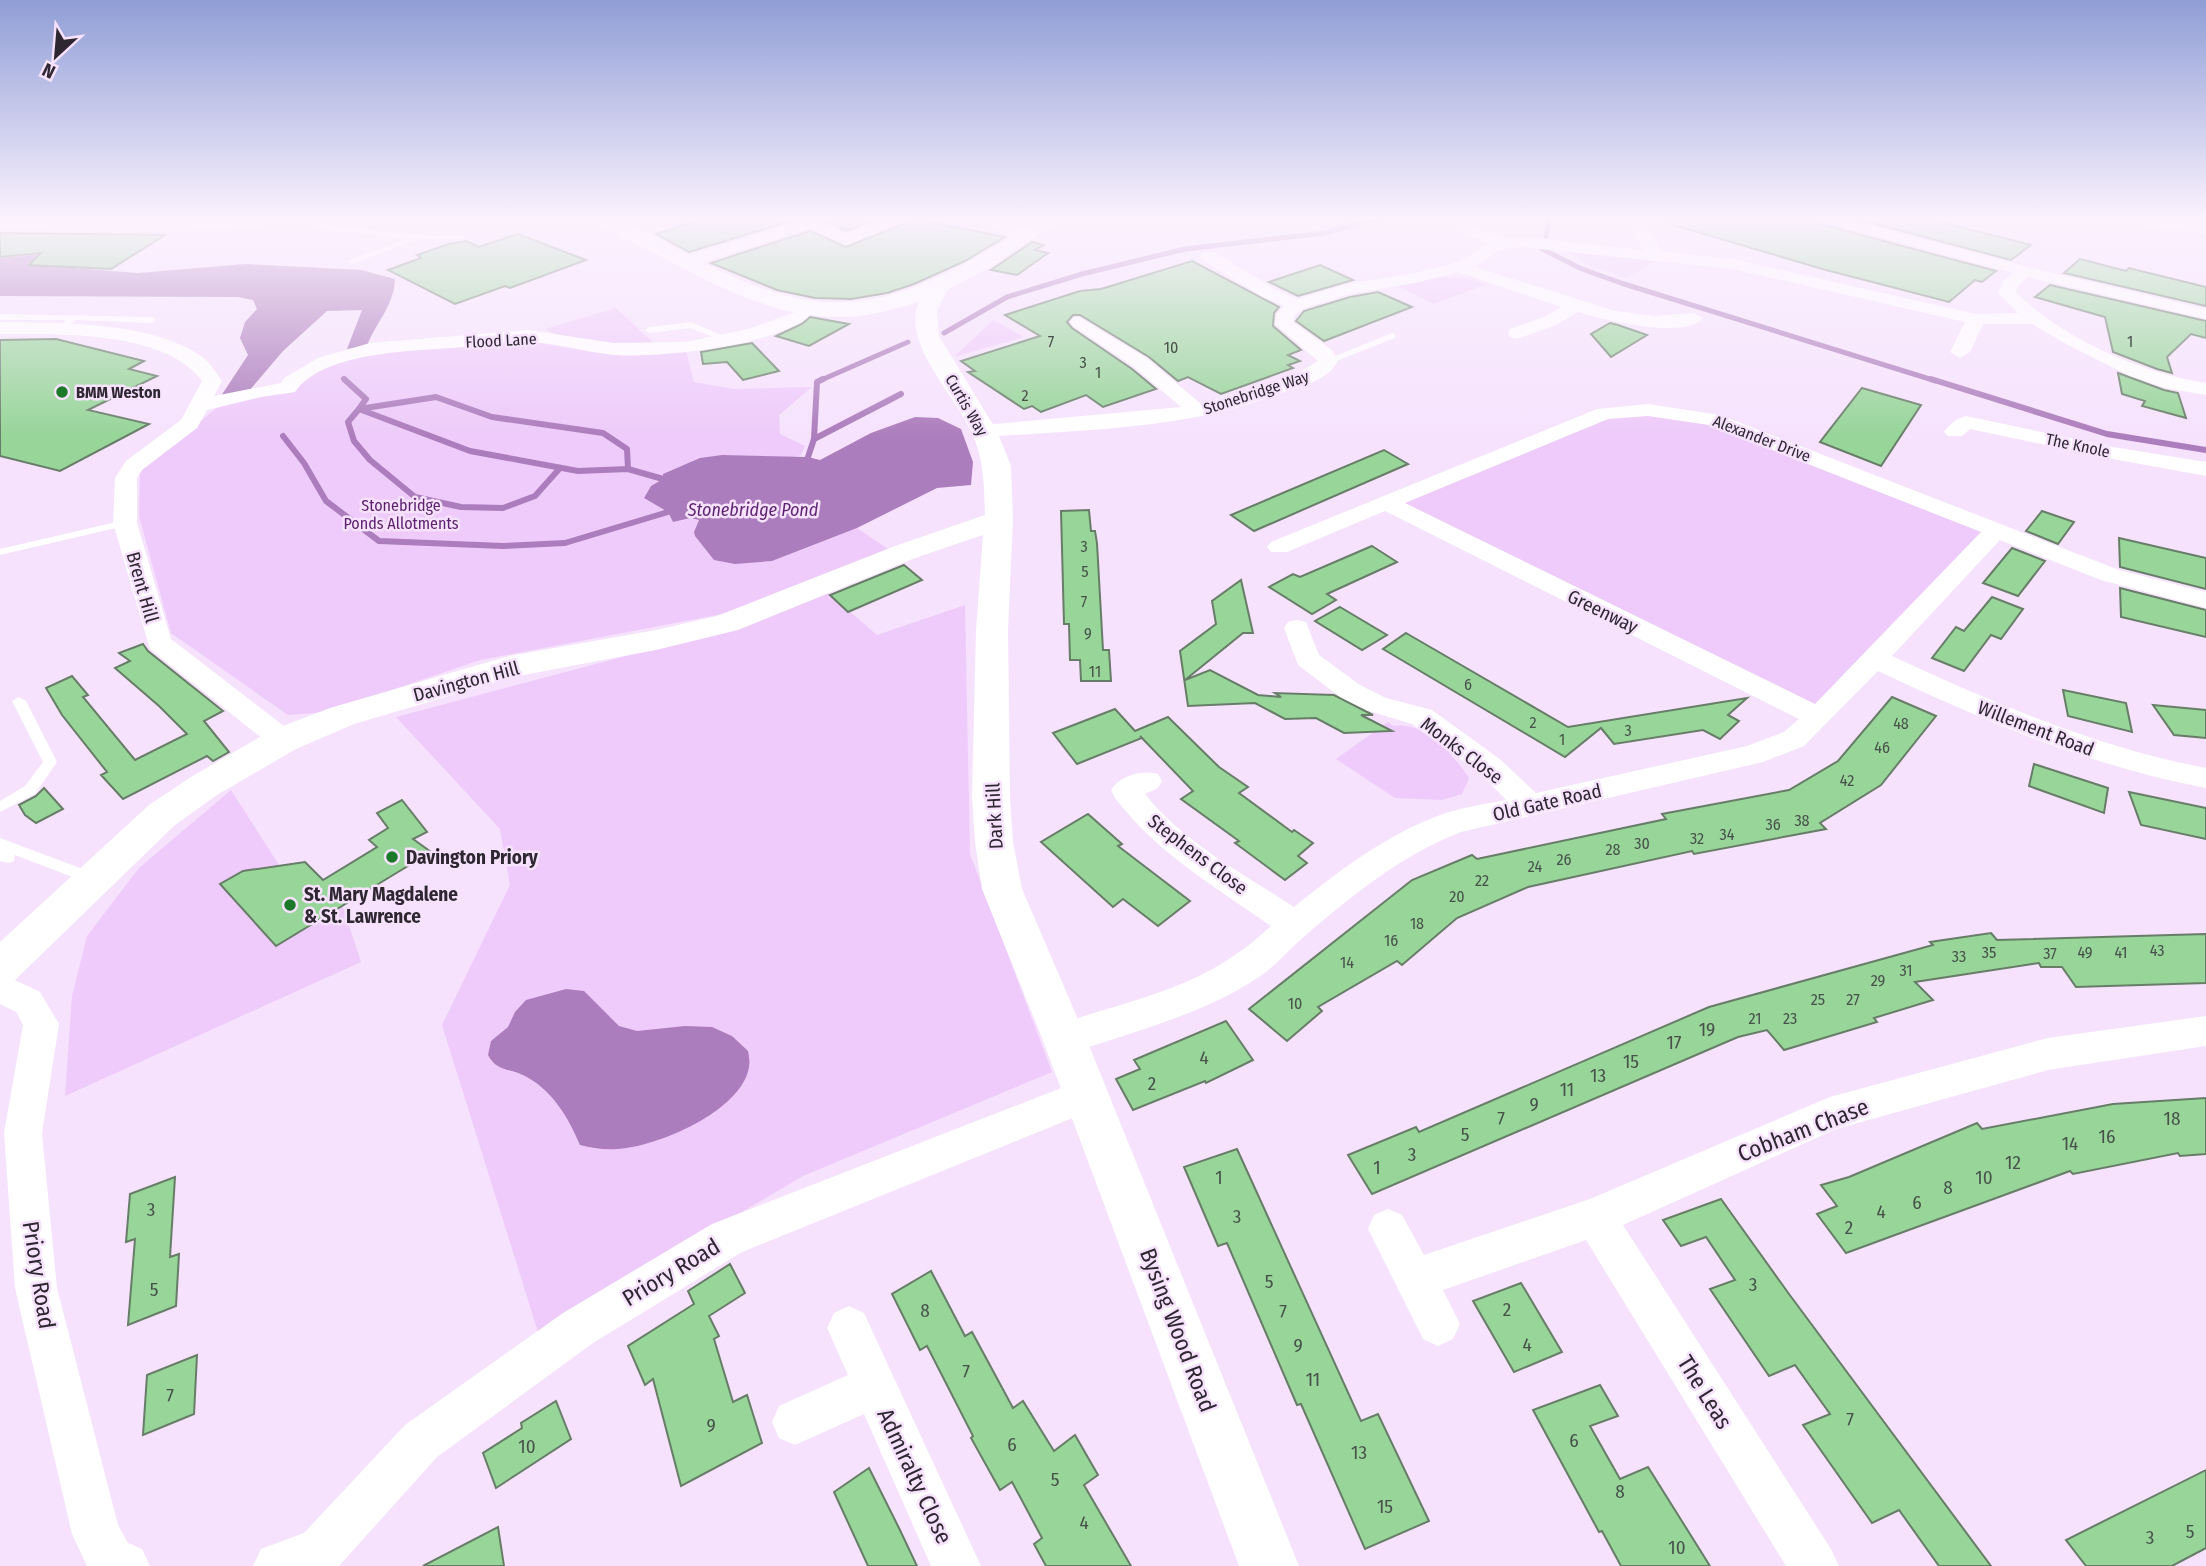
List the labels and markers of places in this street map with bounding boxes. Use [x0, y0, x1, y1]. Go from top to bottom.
place label: BMM Weston [76, 383, 161, 402]
marker: BMM Weston [54, 384, 70, 400]
place label: Davington Priory [406, 846, 539, 869]
marker: Davington Priory [384, 849, 400, 865]
place label: St. Mary Magdalene & St. Lawrence [304, 883, 458, 928]
marker: St. Mary Magdalene & St. Lawrence [282, 897, 298, 913]

